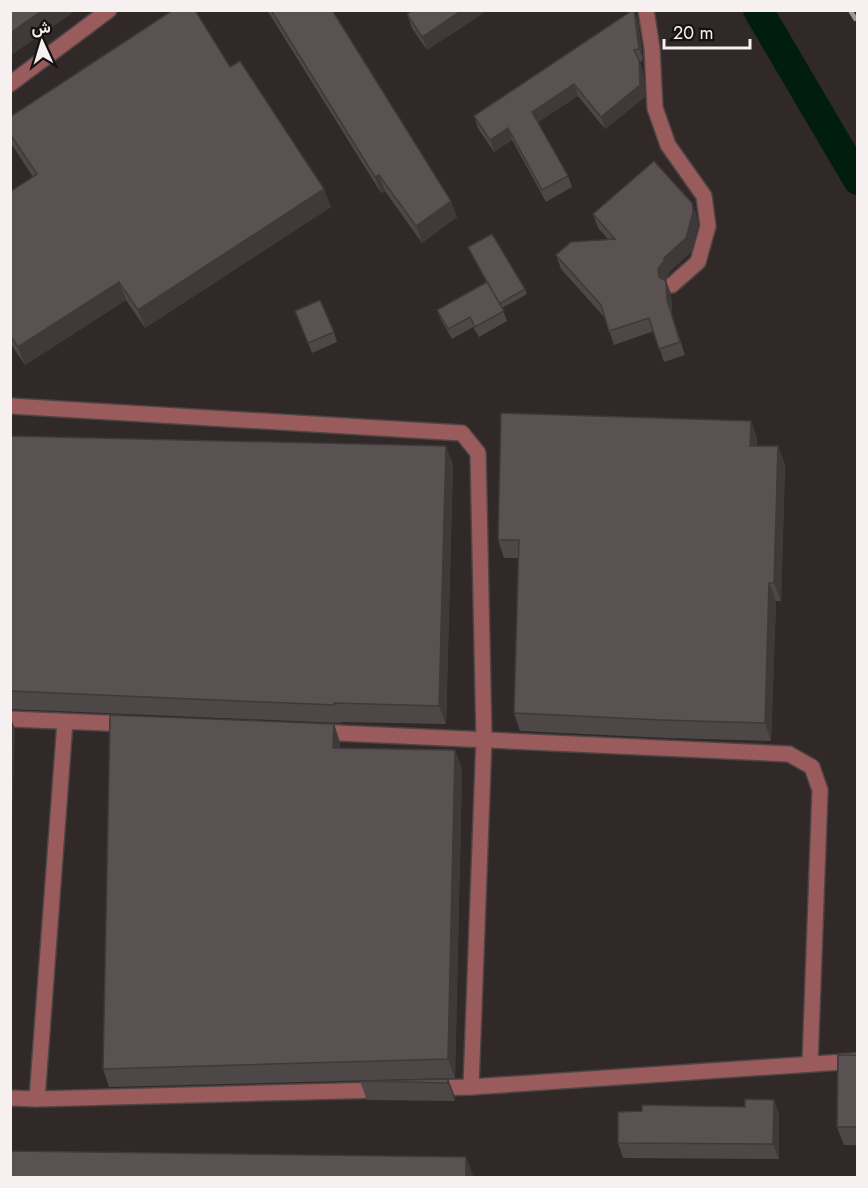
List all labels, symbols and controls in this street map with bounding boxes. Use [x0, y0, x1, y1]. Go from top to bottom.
north arrow [12, 12, 72, 72]
scale bar [664, 12, 750, 50]
text: ش [31, 15, 51, 40]
text: 20 m [673, 20, 713, 46]

